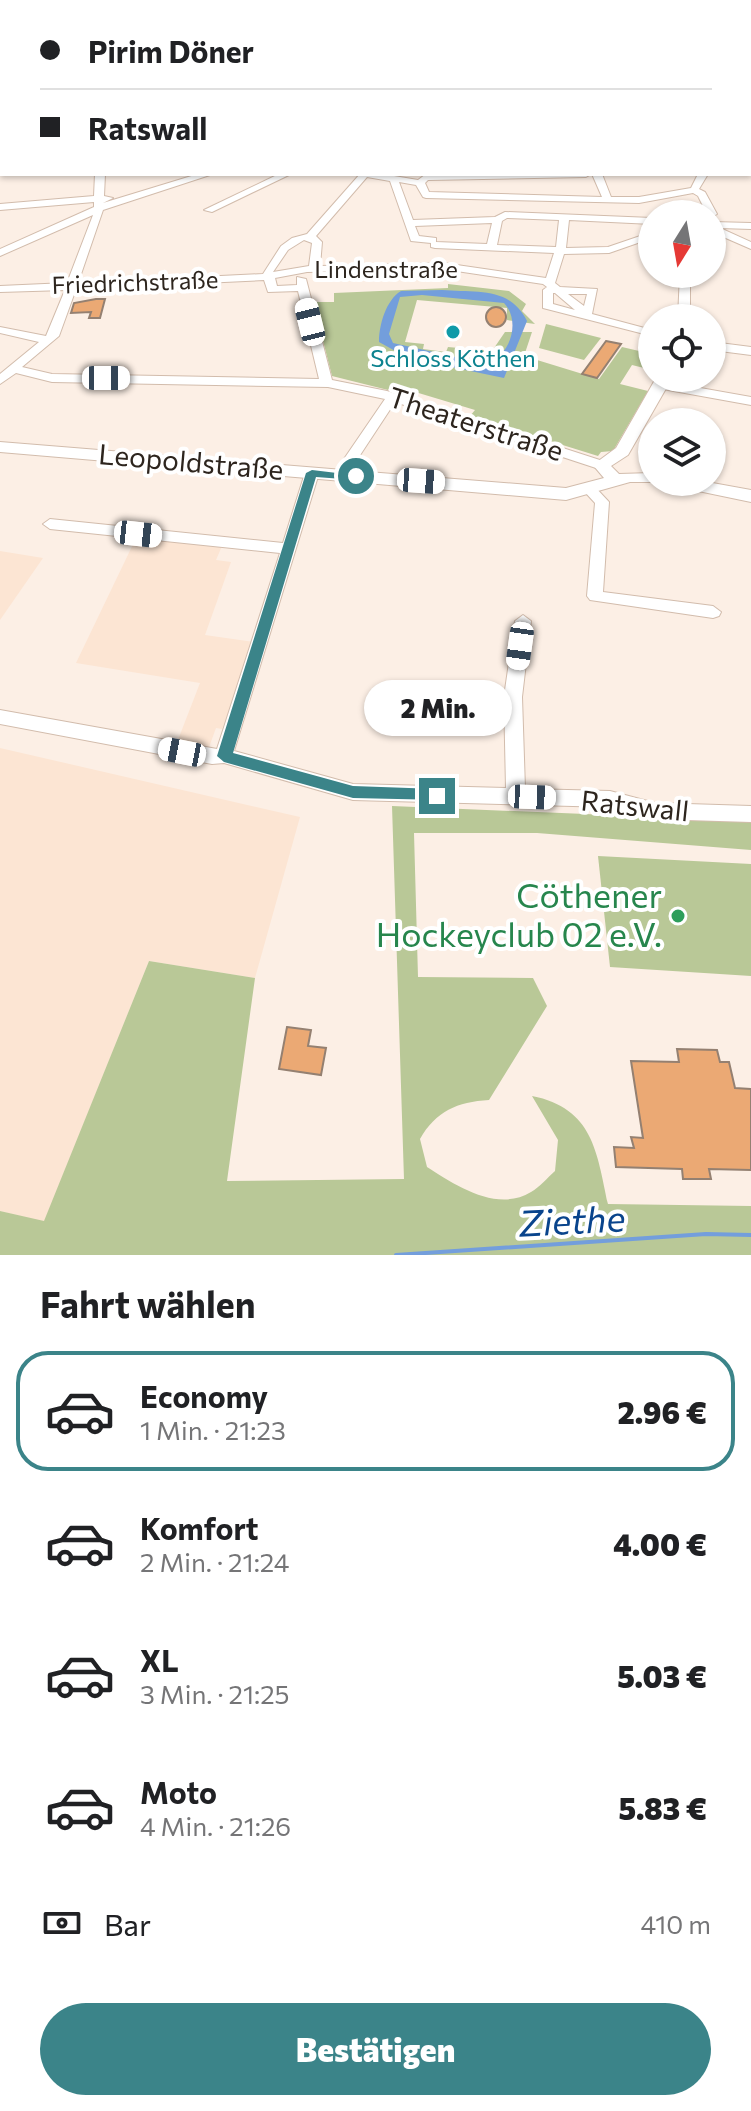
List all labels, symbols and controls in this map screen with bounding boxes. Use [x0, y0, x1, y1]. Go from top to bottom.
text: Pirim Döner [88, 32, 254, 69]
text: Ratswall [88, 109, 208, 146]
north arrow [638, 200, 726, 288]
map controls [638, 200, 726, 496]
street label: Lindenstraße [314, 254, 458, 283]
street label: Friedrichstraße [51, 264, 219, 299]
car [293, 296, 327, 348]
button: locate [638, 304, 726, 392]
marker: Schloss Köthen [444, 323, 462, 341]
place label: Schloss Köthen [370, 343, 536, 372]
car [82, 366, 130, 390]
street label: Theaterstraße [385, 379, 568, 467]
button: layers [638, 408, 726, 496]
street label: Leopoldstraße [97, 436, 285, 486]
route start [338, 458, 374, 494]
car [396, 467, 446, 495]
car [113, 520, 163, 548]
car [505, 621, 535, 671]
callout: 2 Min. [363, 680, 511, 736]
text: 2 Min. [400, 692, 476, 723]
car [156, 736, 208, 768]
route end [419, 778, 455, 814]
street label: Ratswall [579, 782, 691, 828]
car [508, 784, 556, 810]
place label: Cöthener Hockeyclub 02 e.V. [376, 873, 662, 954]
marker: Cöthener Hockeyclub 02 e.V. [669, 907, 687, 925]
water label: Ziethe [517, 1194, 626, 1244]
text: Fahrt wählen [40, 1281, 256, 1325]
icon: car [44, 1375, 116, 1447]
text: Economy [140, 1377, 268, 1414]
text: 2.96 € [617, 1393, 707, 1430]
text: 1 Min. · 21:23 [140, 1414, 286, 1445]
icon: car [44, 1507, 116, 1579]
text: Komfort [140, 1509, 259, 1546]
text: 4.00 € [613, 1525, 707, 1562]
text: 2 Min. · 21:24 [140, 1546, 289, 1577]
icon: car [44, 1639, 116, 1711]
text: XL [140, 1641, 179, 1678]
text: 5.03 € [617, 1657, 707, 1694]
text: 3 Min. · 21:25 [140, 1678, 290, 1709]
icon: car [44, 1771, 116, 1843]
text: Moto [140, 1773, 217, 1810]
text: 5.83 € [619, 1789, 707, 1826]
text: 4 Min. · 21:26 [140, 1810, 291, 1841]
icon: cash [40, 1901, 84, 1945]
text: Bar [104, 1905, 151, 1942]
text: 410 m [640, 1908, 711, 1939]
button: Bestätigen [40, 2003, 711, 2095]

